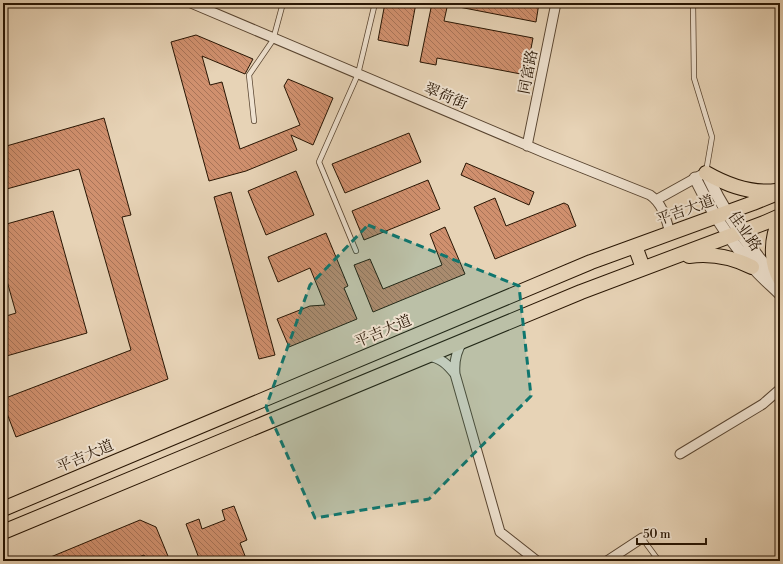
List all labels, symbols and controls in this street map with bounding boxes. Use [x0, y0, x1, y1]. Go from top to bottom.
street label: 同富路 [515, 48, 542, 96]
street label: 翠荷街 [421, 79, 470, 114]
street label: 平吉大道 [654, 191, 717, 230]
street label: 佳业路 [724, 207, 765, 255]
street label: 平吉大道 [352, 311, 415, 352]
street label: 平吉大道 [54, 436, 117, 477]
scale bar [637, 520, 706, 546]
text: 50 m [643, 527, 671, 542]

